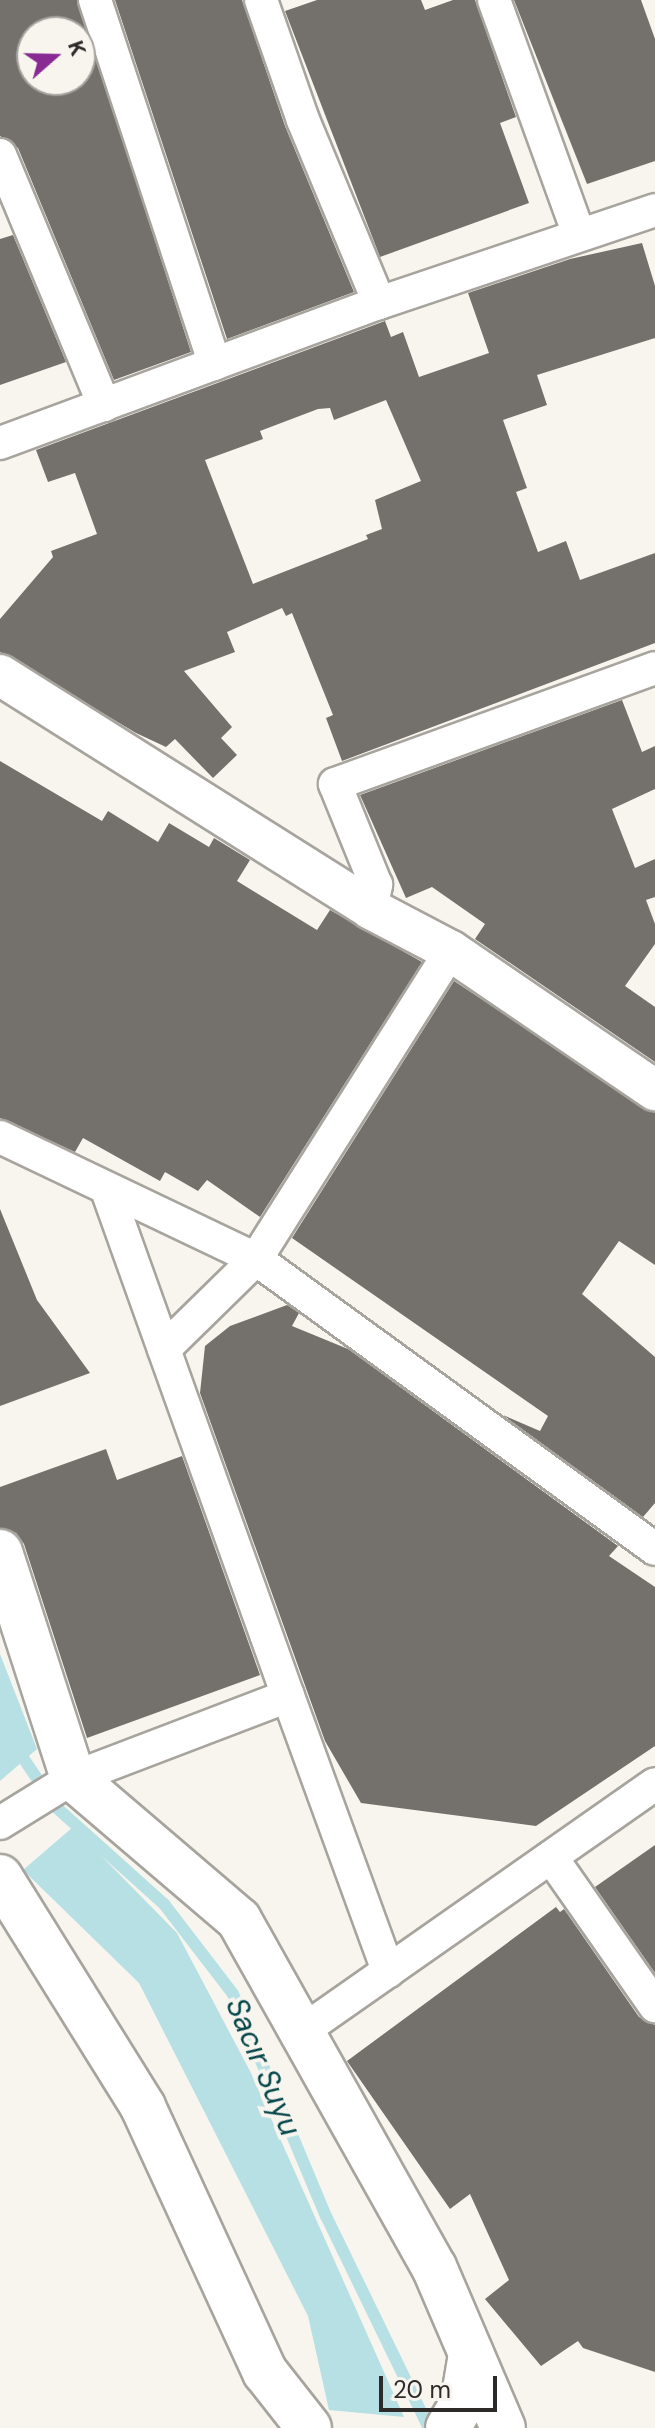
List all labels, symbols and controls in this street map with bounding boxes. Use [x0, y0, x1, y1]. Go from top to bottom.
north arrow [16, 16, 96, 96]
text: K [61, 37, 93, 60]
water label: Sacır Suyu [218, 1993, 308, 2141]
scale bar [383, 2360, 501, 2410]
text: 20 m [393, 2374, 451, 2405]

